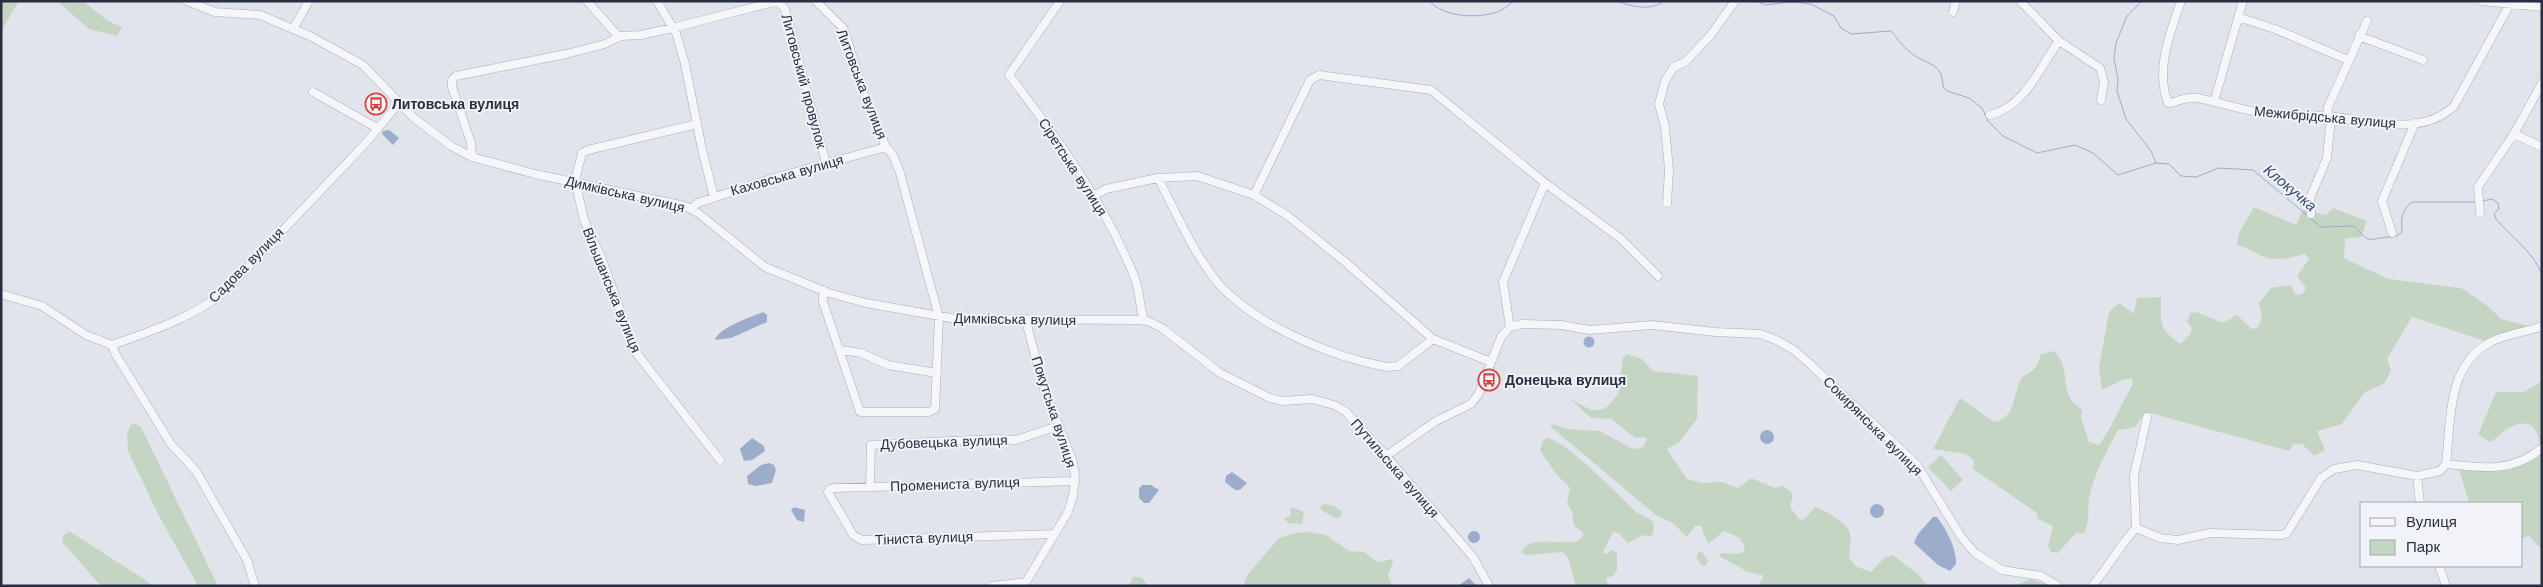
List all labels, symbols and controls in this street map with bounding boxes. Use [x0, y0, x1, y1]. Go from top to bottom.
street label: Литовський провулок [778, 12, 830, 151]
street label: Литовська вулиця [834, 27, 890, 141]
bus stop icon: Литовська вулиця [364, 92, 388, 116]
place label: Литовська вулиця [392, 96, 519, 112]
street label: Межибрідська вулиця [2253, 103, 2397, 131]
street label: Сіретська вулиця [1035, 115, 1111, 219]
street label: Каховська вулиця [729, 151, 845, 199]
water label: Клокучка [2260, 161, 2320, 215]
street label: Димківська вулиця [564, 172, 686, 216]
street label: Садова вулиця [205, 224, 287, 306]
street label: Вільшанська вулиця [580, 225, 644, 355]
street label: Димківська вулиця [954, 310, 1076, 328]
street label: Покутська вулиця [1028, 354, 1080, 470]
bus stop icon: Донецька вулиця [1477, 368, 1501, 392]
place label: Донецька вулиця [1505, 372, 1626, 388]
street label: Сокирянська вулиця [1820, 373, 1926, 479]
street label: Путильська вулиця [1348, 415, 1442, 521]
street label: Дубовецька вулиця [880, 432, 1008, 452]
street label: Промениста вулиця [890, 474, 1020, 494]
legend [2360, 502, 2523, 567]
text: Вулиця [2406, 513, 2457, 531]
street label: Тіниста вулиця [875, 528, 973, 548]
text: Парк [2406, 538, 2440, 556]

